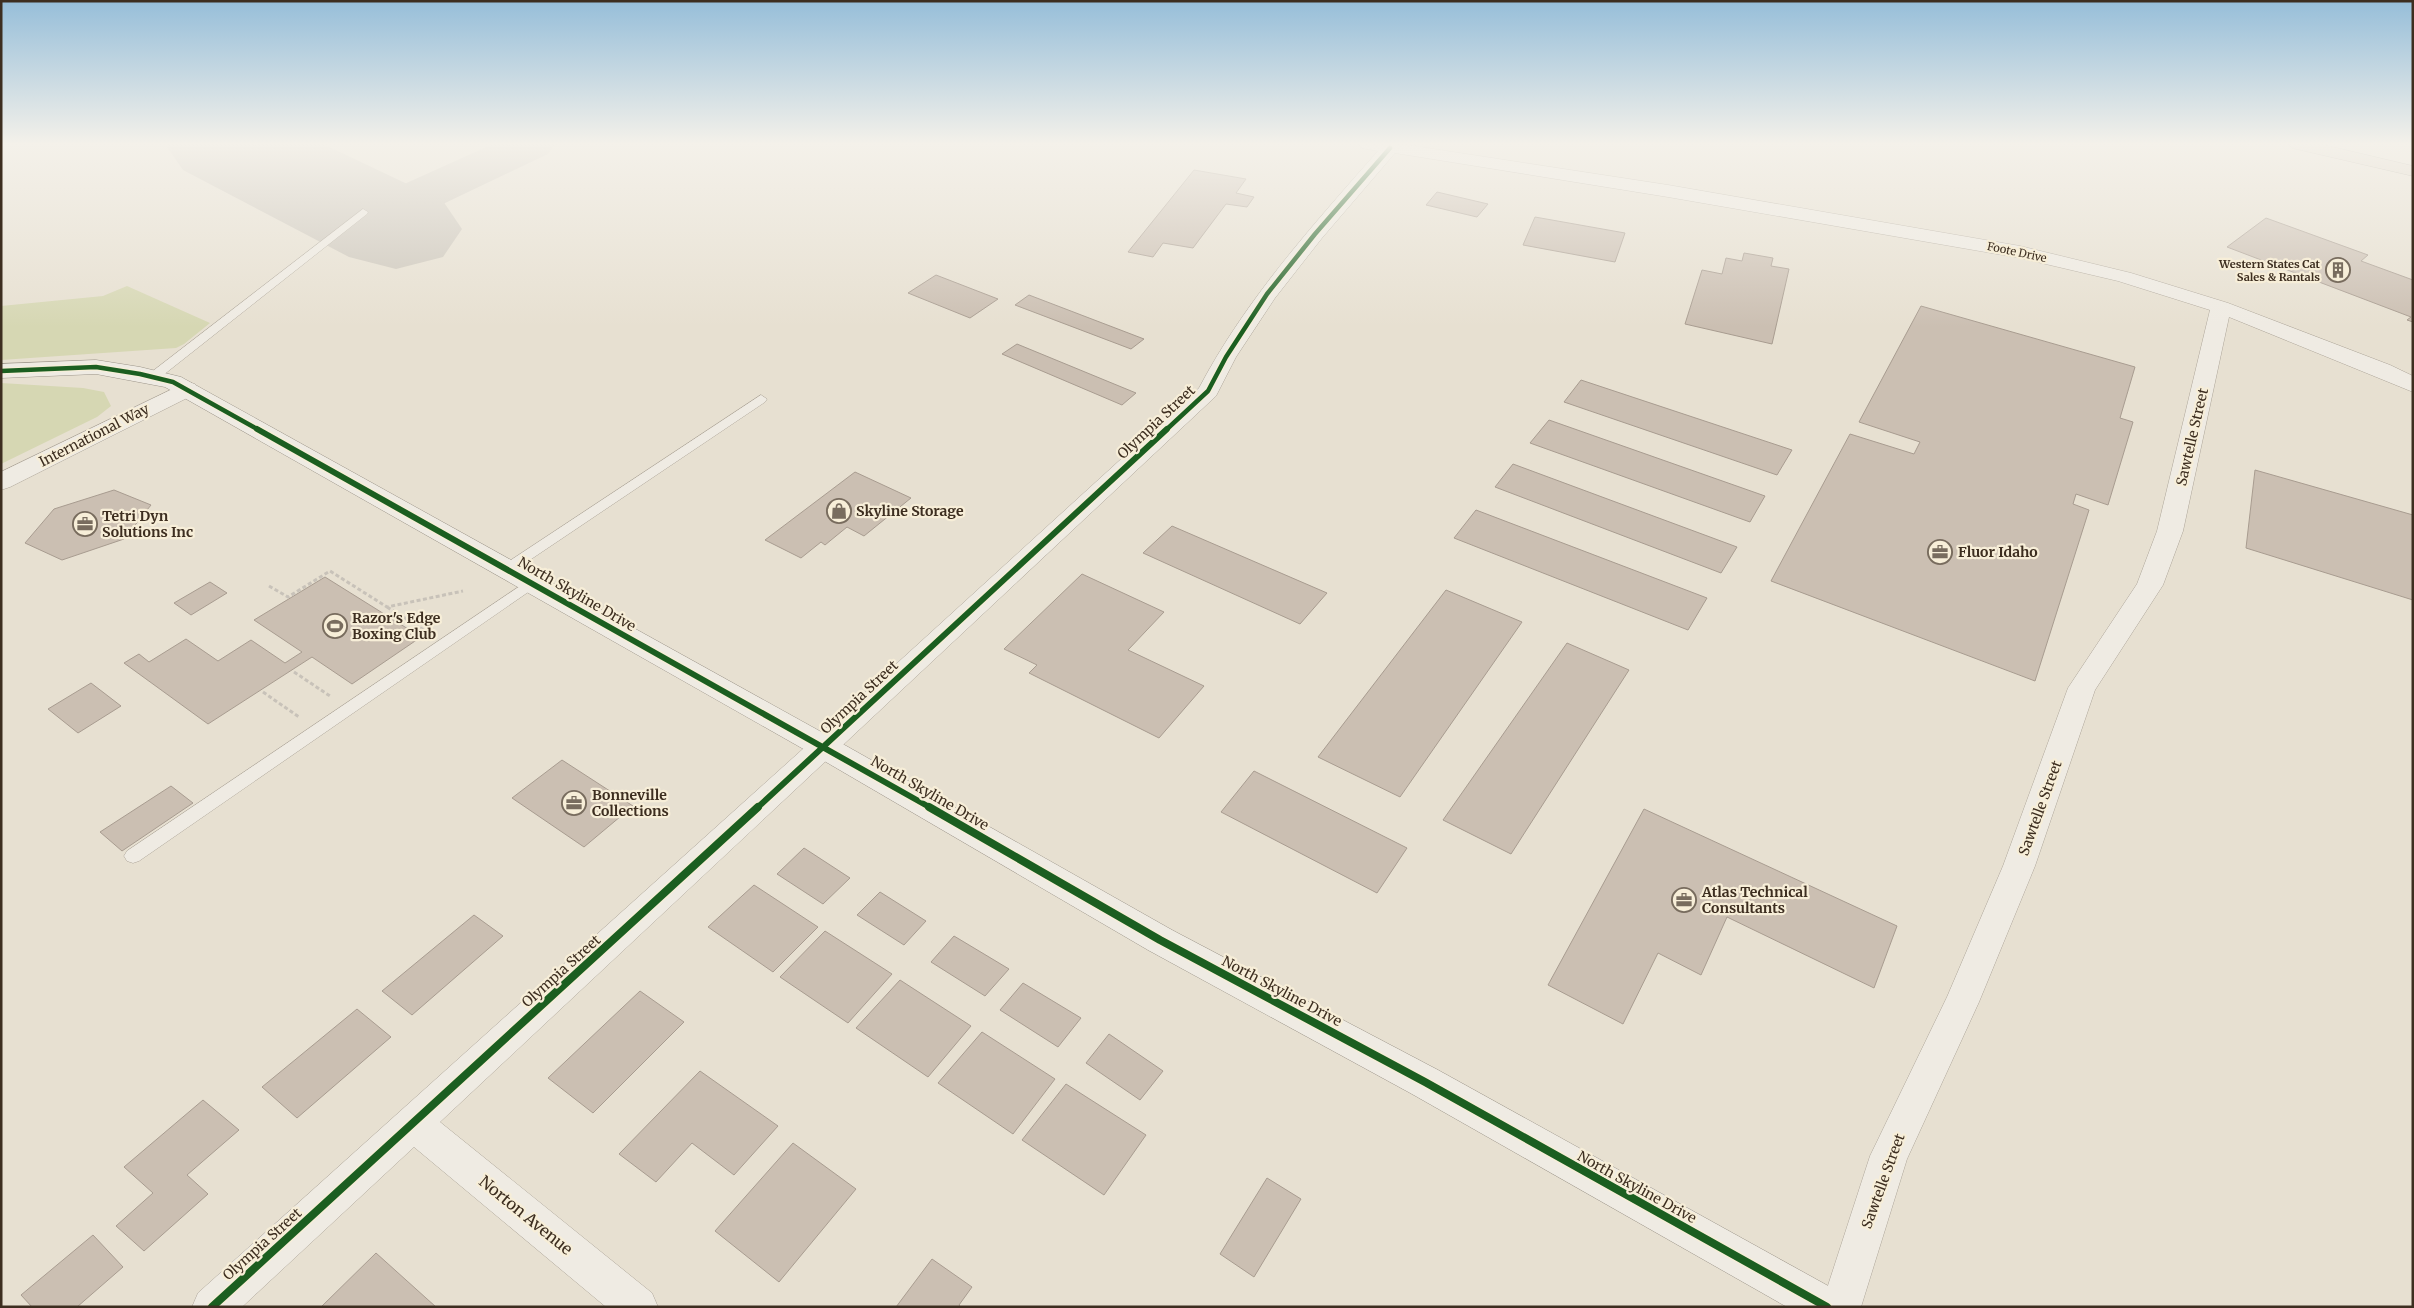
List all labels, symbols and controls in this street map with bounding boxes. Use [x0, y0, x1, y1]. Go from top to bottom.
street label: Foote Drive [1986, 239, 2048, 265]
place label: Western States Cat Sales & Rantals [2218, 257, 2321, 284]
building icon: Western States Cat Sales & Rantals [2325, 257, 2351, 283]
street label: Olympia Street [1113, 381, 1199, 463]
street label: Sawtelle Street [2172, 386, 2212, 488]
street label: International Way [36, 399, 153, 471]
shop icon: Skyline Storage [826, 498, 852, 524]
place label: Skyline Storage [856, 502, 964, 520]
place label: Tetri Dyn Solutions Inc [102, 507, 193, 541]
office icon: Tetri Dyn Solutions Inc [72, 511, 98, 537]
office icon: Fluor Idaho [1927, 539, 1953, 565]
place label: Fluor Idaho [1958, 543, 2038, 561]
street label: North Skyline Drive [515, 553, 639, 635]
place label: Razor's Edge Boxing Club [352, 609, 441, 643]
sports icon: Razor's Edge Boxing Club [322, 613, 348, 639]
street label: Olympia Street [816, 656, 902, 738]
street label: North Skyline Drive [868, 752, 992, 834]
street label: Sawtelle Street [2014, 757, 2066, 858]
place label: Bonneville Collections [592, 786, 669, 820]
office icon: Bonneville Collections [561, 790, 587, 816]
place label: Atlas Technical Consultants [1701, 883, 1808, 917]
office icon: Atlas Technical Consultants [1671, 887, 1697, 913]
street label: Olympia Street [518, 931, 605, 1011]
street label: North Skyline Drive [1219, 952, 1345, 1030]
street label: Sawtelle Street [1857, 1130, 1909, 1231]
street label: North Skyline Drive [1574, 1147, 1700, 1227]
street label: Norton Avenue [475, 1171, 577, 1259]
street label: Olympia Street [219, 1204, 306, 1284]

